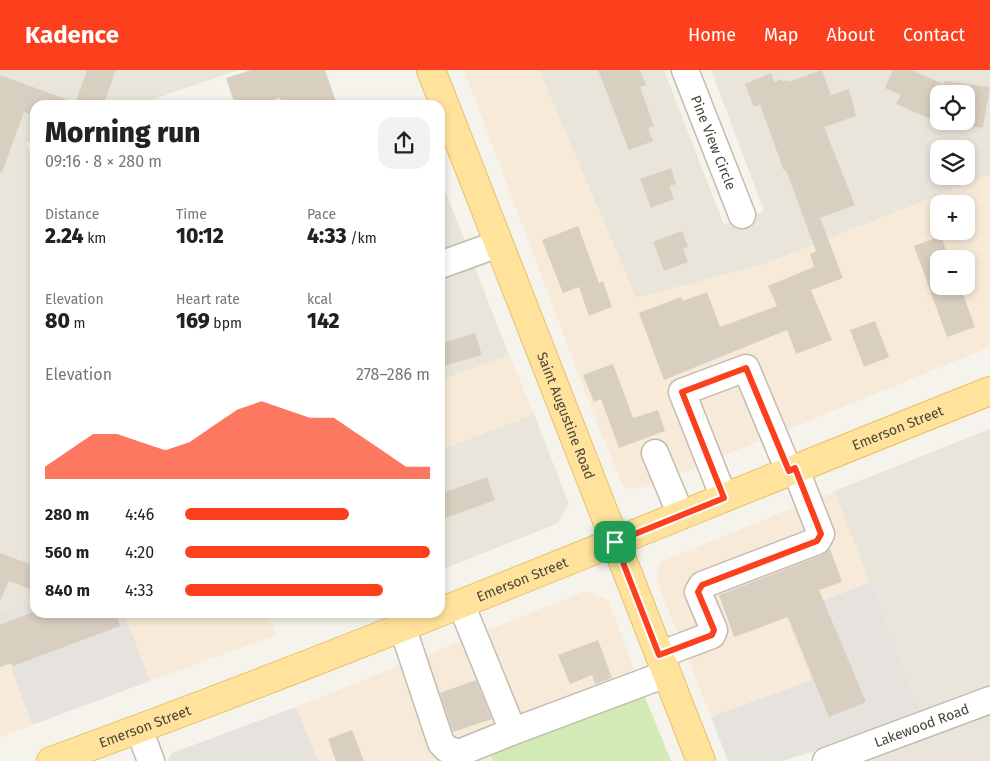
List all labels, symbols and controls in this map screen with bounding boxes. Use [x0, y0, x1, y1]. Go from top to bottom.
text: Kadence [25, 21, 119, 49]
text: Home [688, 24, 736, 46]
text: Map [764, 24, 798, 46]
text: About [826, 24, 875, 46]
text: Contact [903, 24, 965, 46]
map controls [930, 85, 975, 295]
button: locate [930, 85, 975, 130]
street label: Pine View Circle [687, 93, 740, 192]
text: Morning run [45, 116, 200, 149]
button: share [378, 117, 430, 169]
button: layers [930, 140, 975, 185]
text: 09:16 · 8 × 280 m [45, 152, 162, 171]
button: + [930, 195, 975, 240]
text: Distance [45, 206, 99, 223]
text: Time [176, 206, 207, 223]
text: Pace [307, 206, 336, 223]
text: 2.24 [45, 223, 83, 249]
text: 10:12 [176, 223, 224, 249]
text: 4:33 [307, 223, 347, 249]
text: km [83, 230, 106, 247]
text: /km [347, 230, 377, 247]
button: − [930, 250, 975, 295]
text: Elevation [45, 291, 104, 308]
text: Heart rate [176, 291, 240, 308]
text: kcal [307, 291, 332, 308]
text: 80 [45, 308, 70, 334]
text: 169 [176, 308, 210, 334]
text: 142 [307, 308, 340, 334]
text: m [70, 315, 86, 332]
text: bpm [210, 315, 242, 332]
street label: Saint Augustine Road [534, 350, 599, 482]
text: Elevation [45, 365, 112, 384]
text: 278–286 m [356, 365, 430, 384]
street label: Emerson Street [850, 402, 947, 454]
text: 280 m [45, 505, 89, 524]
text: 4:46 [125, 505, 154, 524]
pin [594, 521, 636, 563]
icon: arrive [601, 528, 629, 556]
text: 560 m [45, 543, 89, 562]
text: 4:20 [125, 543, 154, 562]
street label: Emerson Street [474, 553, 571, 605]
text: 840 m [45, 581, 90, 600]
text: 4:33 [125, 581, 153, 600]
street label: Lakewood Road [872, 700, 971, 751]
street label: Emerson Street [96, 701, 194, 751]

